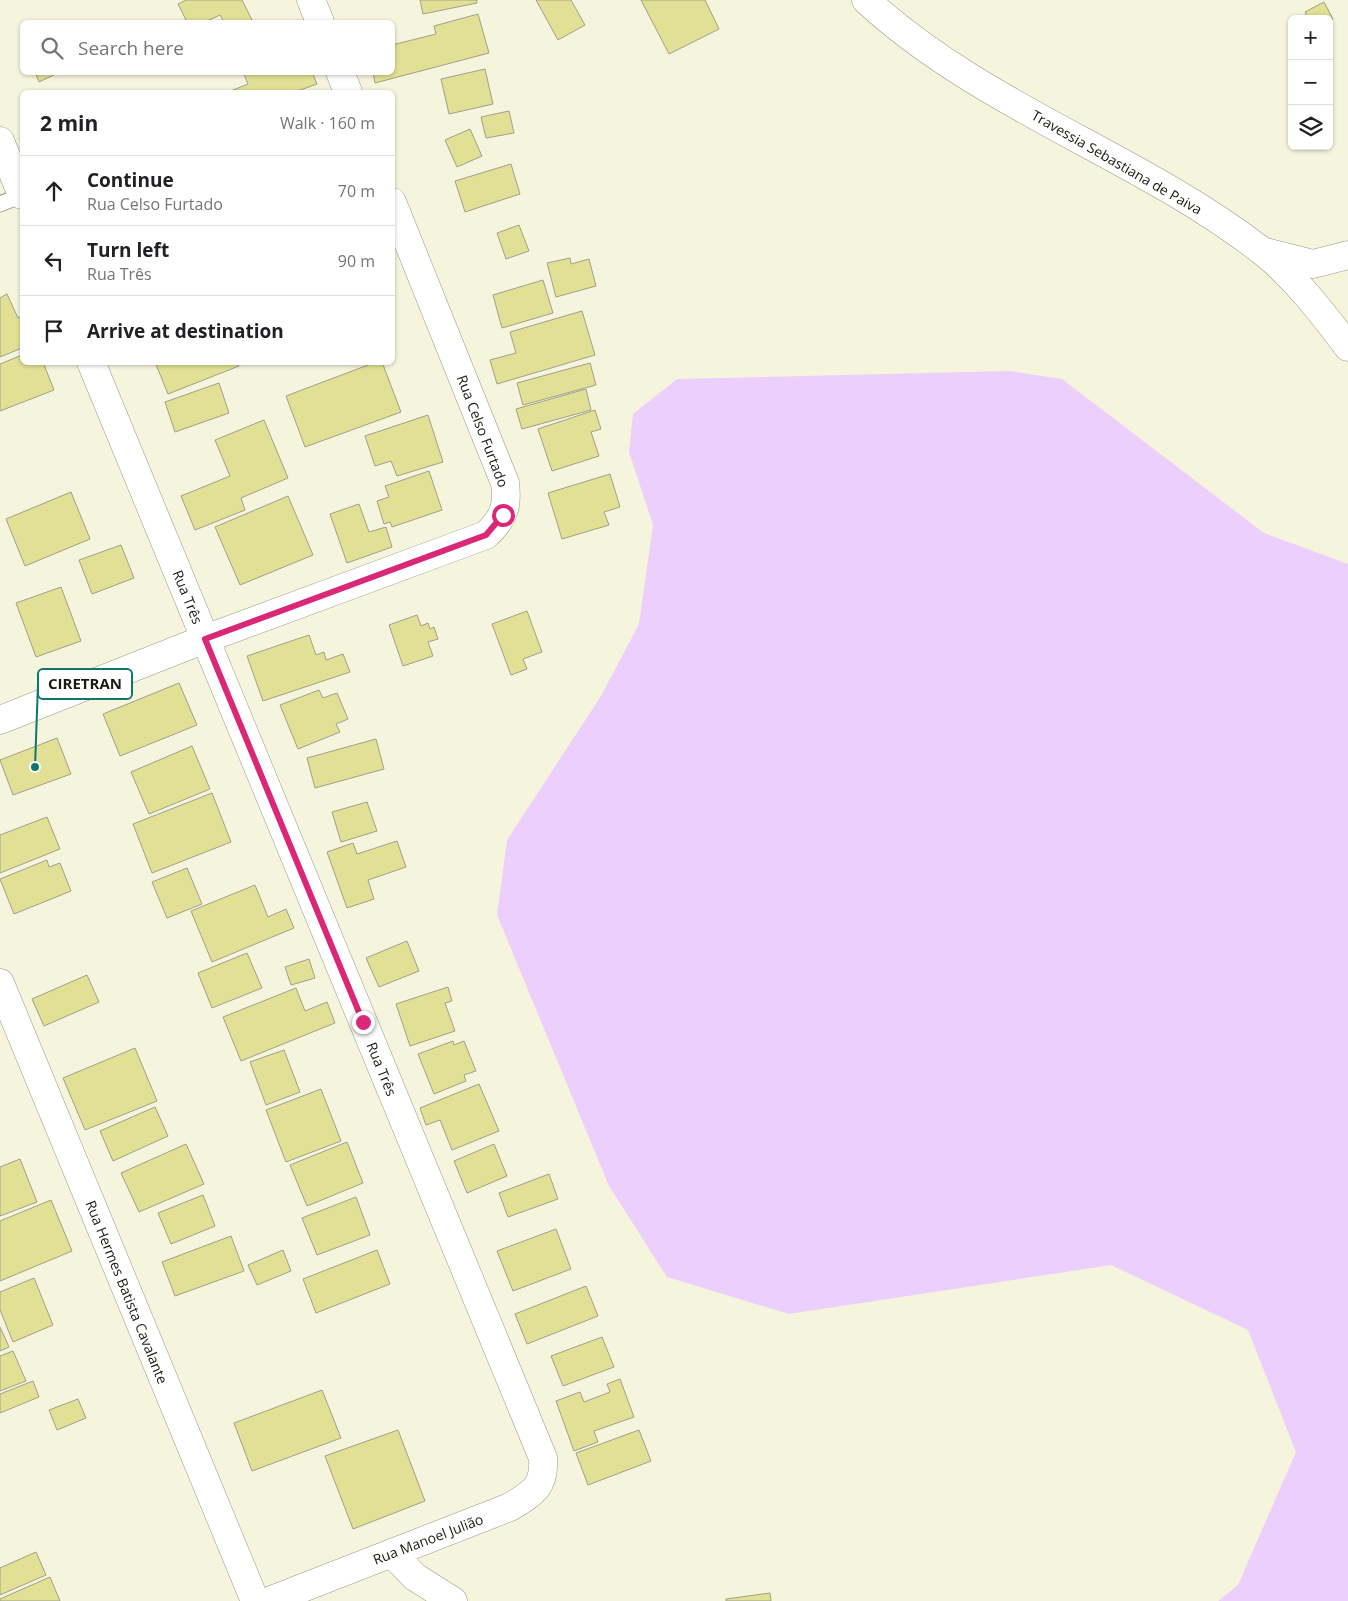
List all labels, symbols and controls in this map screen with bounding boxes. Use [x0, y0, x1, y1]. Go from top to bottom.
map controls [1288, 15, 1333, 150]
button: + [1288, 15, 1333, 60]
search box [20, 20, 395, 75]
icon: search [38, 34, 66, 62]
text: Search here [78, 35, 184, 61]
button: − [1288, 60, 1333, 105]
street label: Travessia Sebastiana de Paiva [1028, 105, 1206, 219]
button: layers [1288, 105, 1333, 150]
text: 2 min [40, 109, 98, 137]
text: Walk · 160 m [280, 112, 375, 134]
text: Continue [87, 167, 174, 193]
icon: ahead [40, 177, 68, 205]
text: 70 m [338, 180, 375, 202]
text: Rua Celso Furtado [87, 193, 223, 215]
text: Turn left [87, 237, 169, 263]
icon: left [40, 247, 68, 275]
text: 90 m [338, 250, 375, 272]
text: Rua Três [87, 263, 152, 285]
icon: arrive [40, 317, 68, 345]
text: Arrive at destination [87, 318, 284, 344]
street label: Rua Celso Furtado [453, 372, 513, 490]
route start [492, 504, 515, 527]
street label: Rua Três [169, 567, 208, 627]
callout: CIRETRAN [38, 669, 132, 699]
text: CIRETRAN [48, 673, 122, 693]
route end [352, 1011, 375, 1034]
street label: Rua Três [363, 1039, 402, 1099]
street label: Rua Hermes Batista Cavalante [81, 1197, 173, 1387]
street label: Rua Manoel Julião [370, 1509, 486, 1569]

